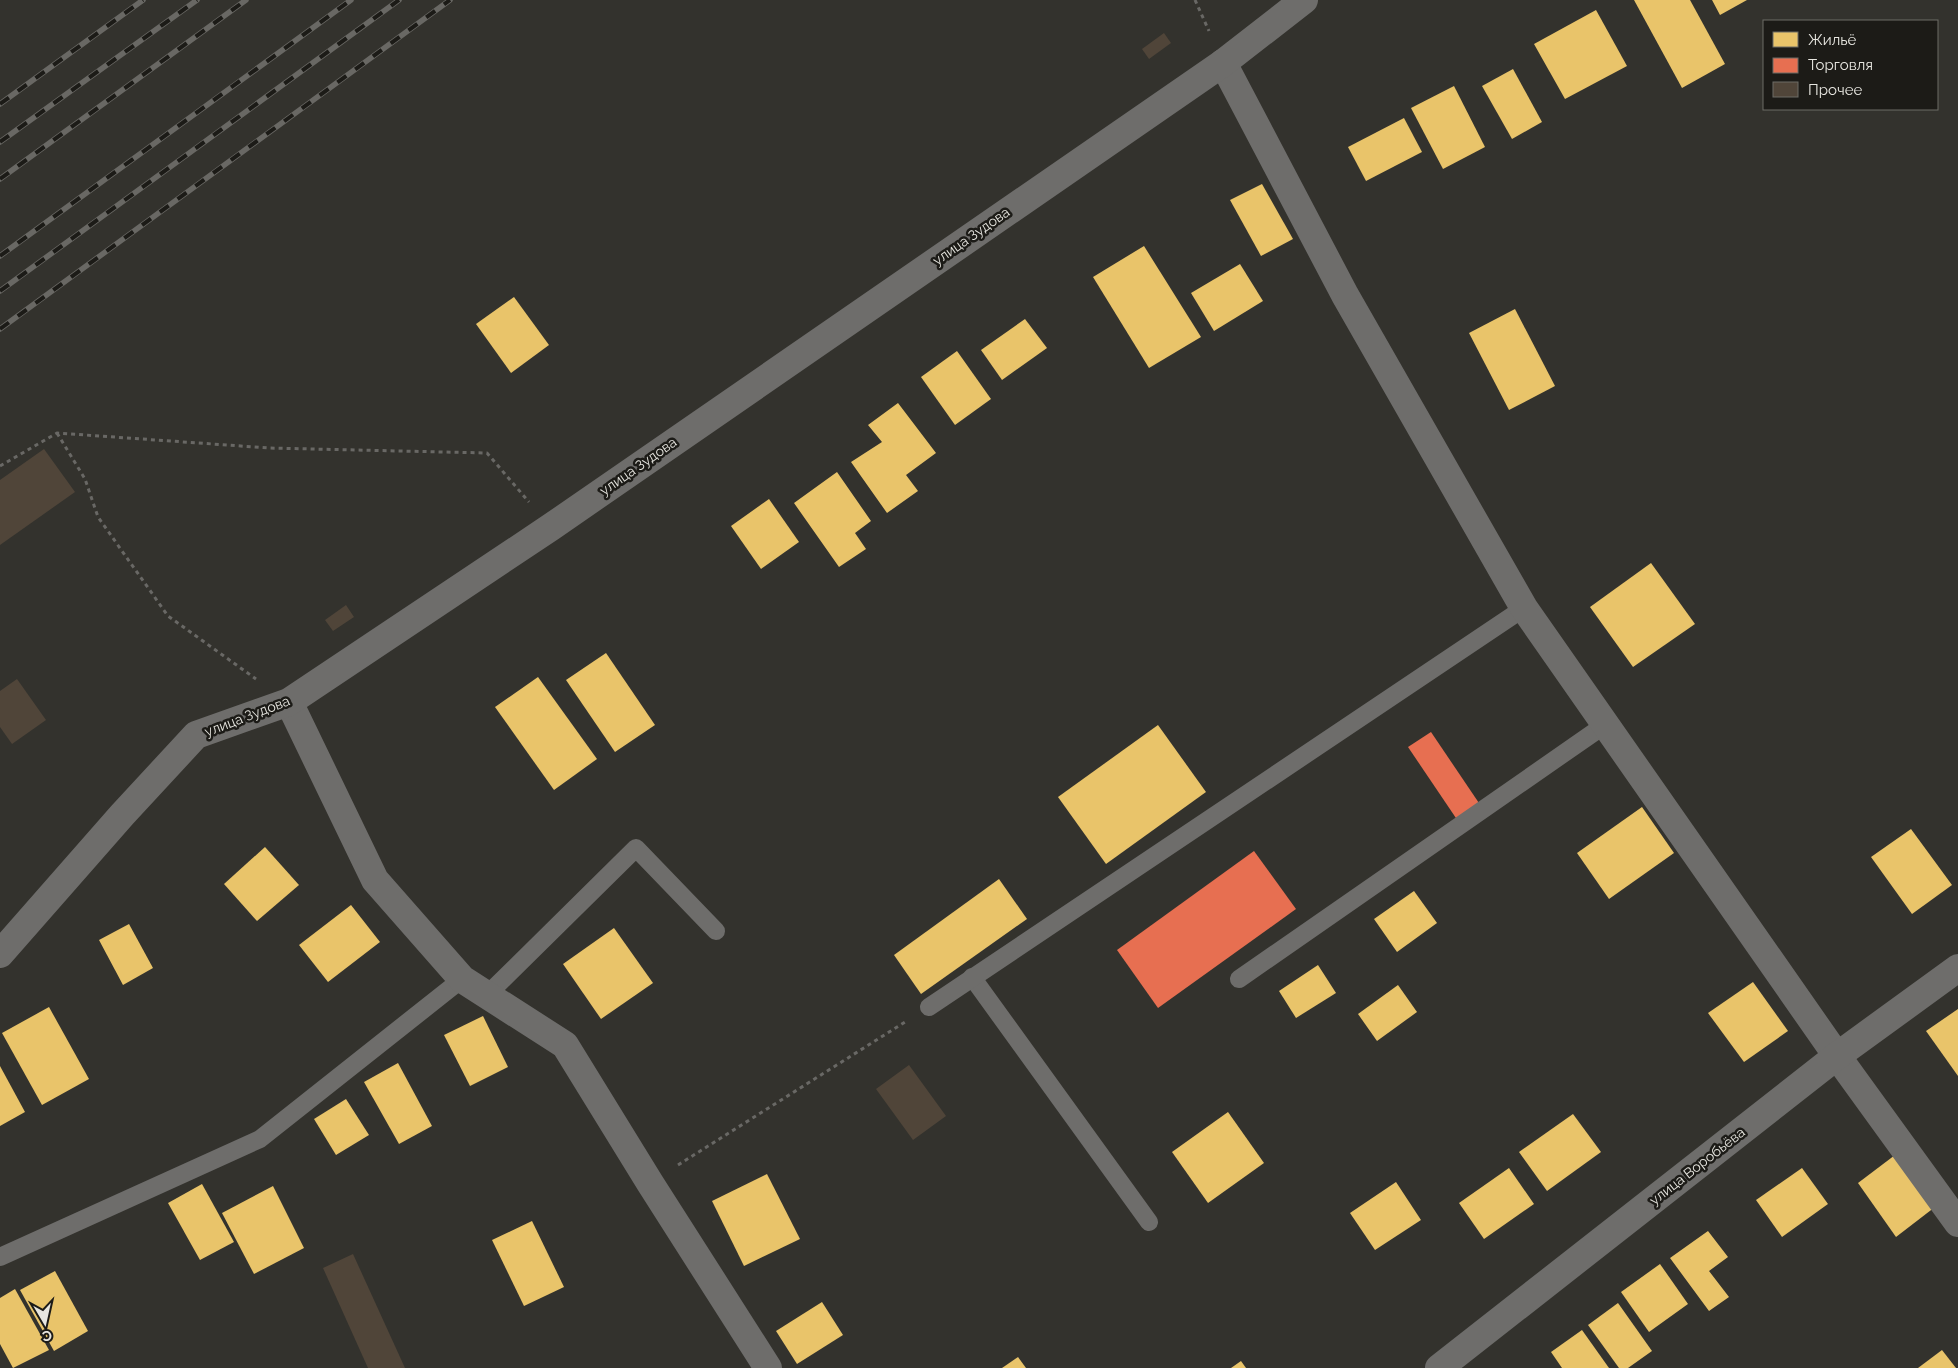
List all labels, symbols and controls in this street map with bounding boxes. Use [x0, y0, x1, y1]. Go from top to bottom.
legend [1763, 20, 1938, 110]
text: Жильё [1808, 31, 1857, 49]
text: Торговля [1808, 56, 1873, 74]
text: Прочее [1808, 81, 1862, 99]
street label: улица Зудова [930, 204, 1012, 268]
street label: улица Зудова [597, 434, 679, 498]
street label: улица Зудова [202, 692, 292, 740]
street label: улица Воробьёва [1646, 1124, 1748, 1208]
north arrow [20, 1298, 70, 1348]
text: С [41, 1327, 53, 1345]

